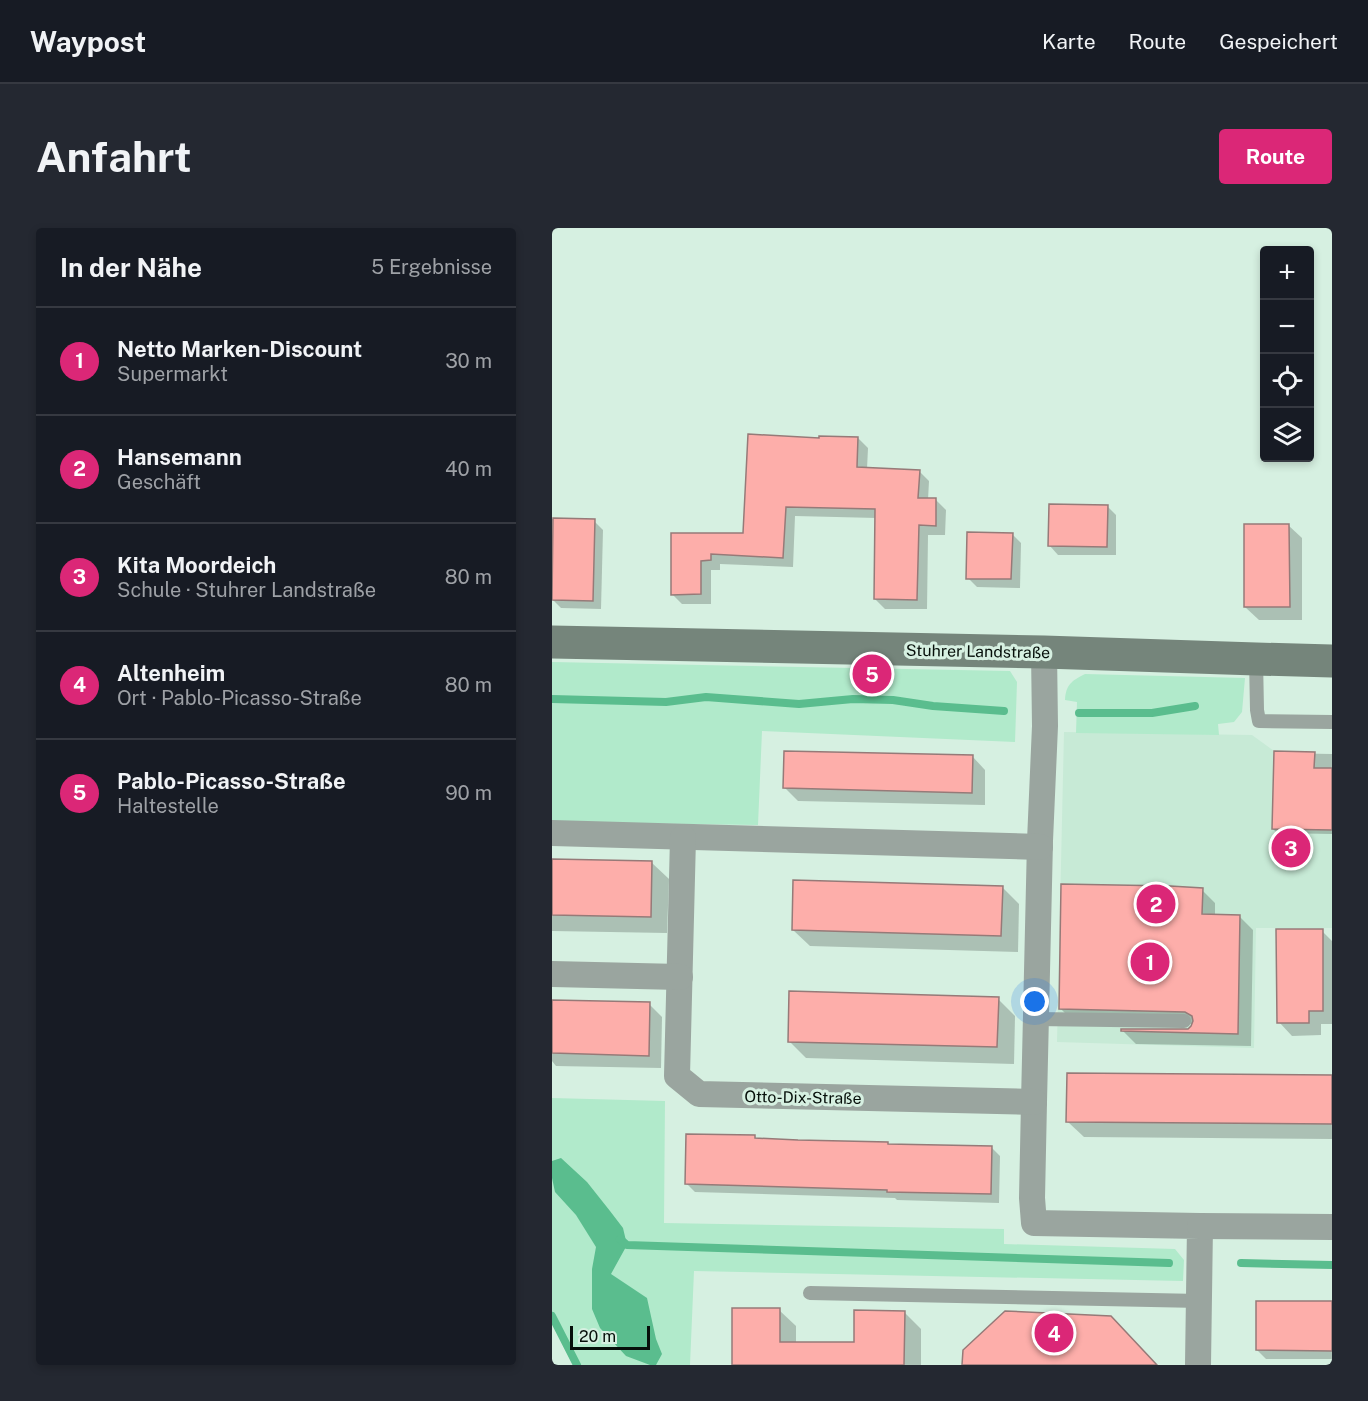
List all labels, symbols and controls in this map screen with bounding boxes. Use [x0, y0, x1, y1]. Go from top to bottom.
text: Waypost [30, 25, 146, 58]
text: Karte [1042, 29, 1096, 54]
text: Route [1129, 29, 1186, 54]
text: Gespeichert [1219, 29, 1338, 54]
button: Route [1219, 129, 1332, 184]
text: Anfahrt [36, 132, 192, 181]
map controls [1260, 246, 1314, 462]
button: + [1260, 246, 1314, 300]
text: In der Nähe [60, 252, 202, 283]
text: 5 Ergebnisse [371, 255, 492, 279]
button: − [1260, 300, 1314, 354]
text: Netto Marken-Discount [117, 336, 362, 362]
text: 1 [75, 349, 84, 373]
text: 30 m [445, 349, 492, 373]
button: locate [1260, 354, 1314, 408]
text: Supermarkt [117, 362, 228, 386]
button: layers [1260, 408, 1314, 462]
text: Hansemann [117, 444, 242, 470]
text: 2 [73, 457, 86, 481]
text: 40 m [445, 457, 492, 481]
text: Geschäft [117, 470, 201, 494]
text: Kita Moordeich [117, 552, 276, 578]
text: 3 [73, 565, 86, 589]
text: 80 m [445, 565, 492, 589]
text: Schule · Stuhrer Landstraße [117, 578, 376, 602]
street label: Stuhrer Landstraße [906, 641, 1050, 662]
pin: 5 [852, 652, 892, 696]
text: Altenheim [117, 660, 225, 686]
text: 4 [73, 673, 86, 697]
text: 80 m [445, 673, 492, 697]
text: Ort · Pablo-Picasso-Straße [117, 686, 362, 710]
text: Pablo-Picasso-Straße [117, 768, 346, 794]
text: 5 [73, 781, 86, 805]
text: 90 m [445, 781, 492, 805]
text: Haltestelle [117, 794, 219, 818]
pin: 3 [1272, 826, 1310, 870]
pin: 2 [1136, 882, 1176, 926]
pin: 1 [1130, 940, 1170, 984]
your location [1020, 987, 1049, 1016]
street label: Otto-Dix-Straße [744, 1087, 862, 1108]
pin: 4 [1034, 1310, 1074, 1356]
scale bar [570, 1323, 650, 1350]
text: 20 m [579, 1327, 616, 1346]

